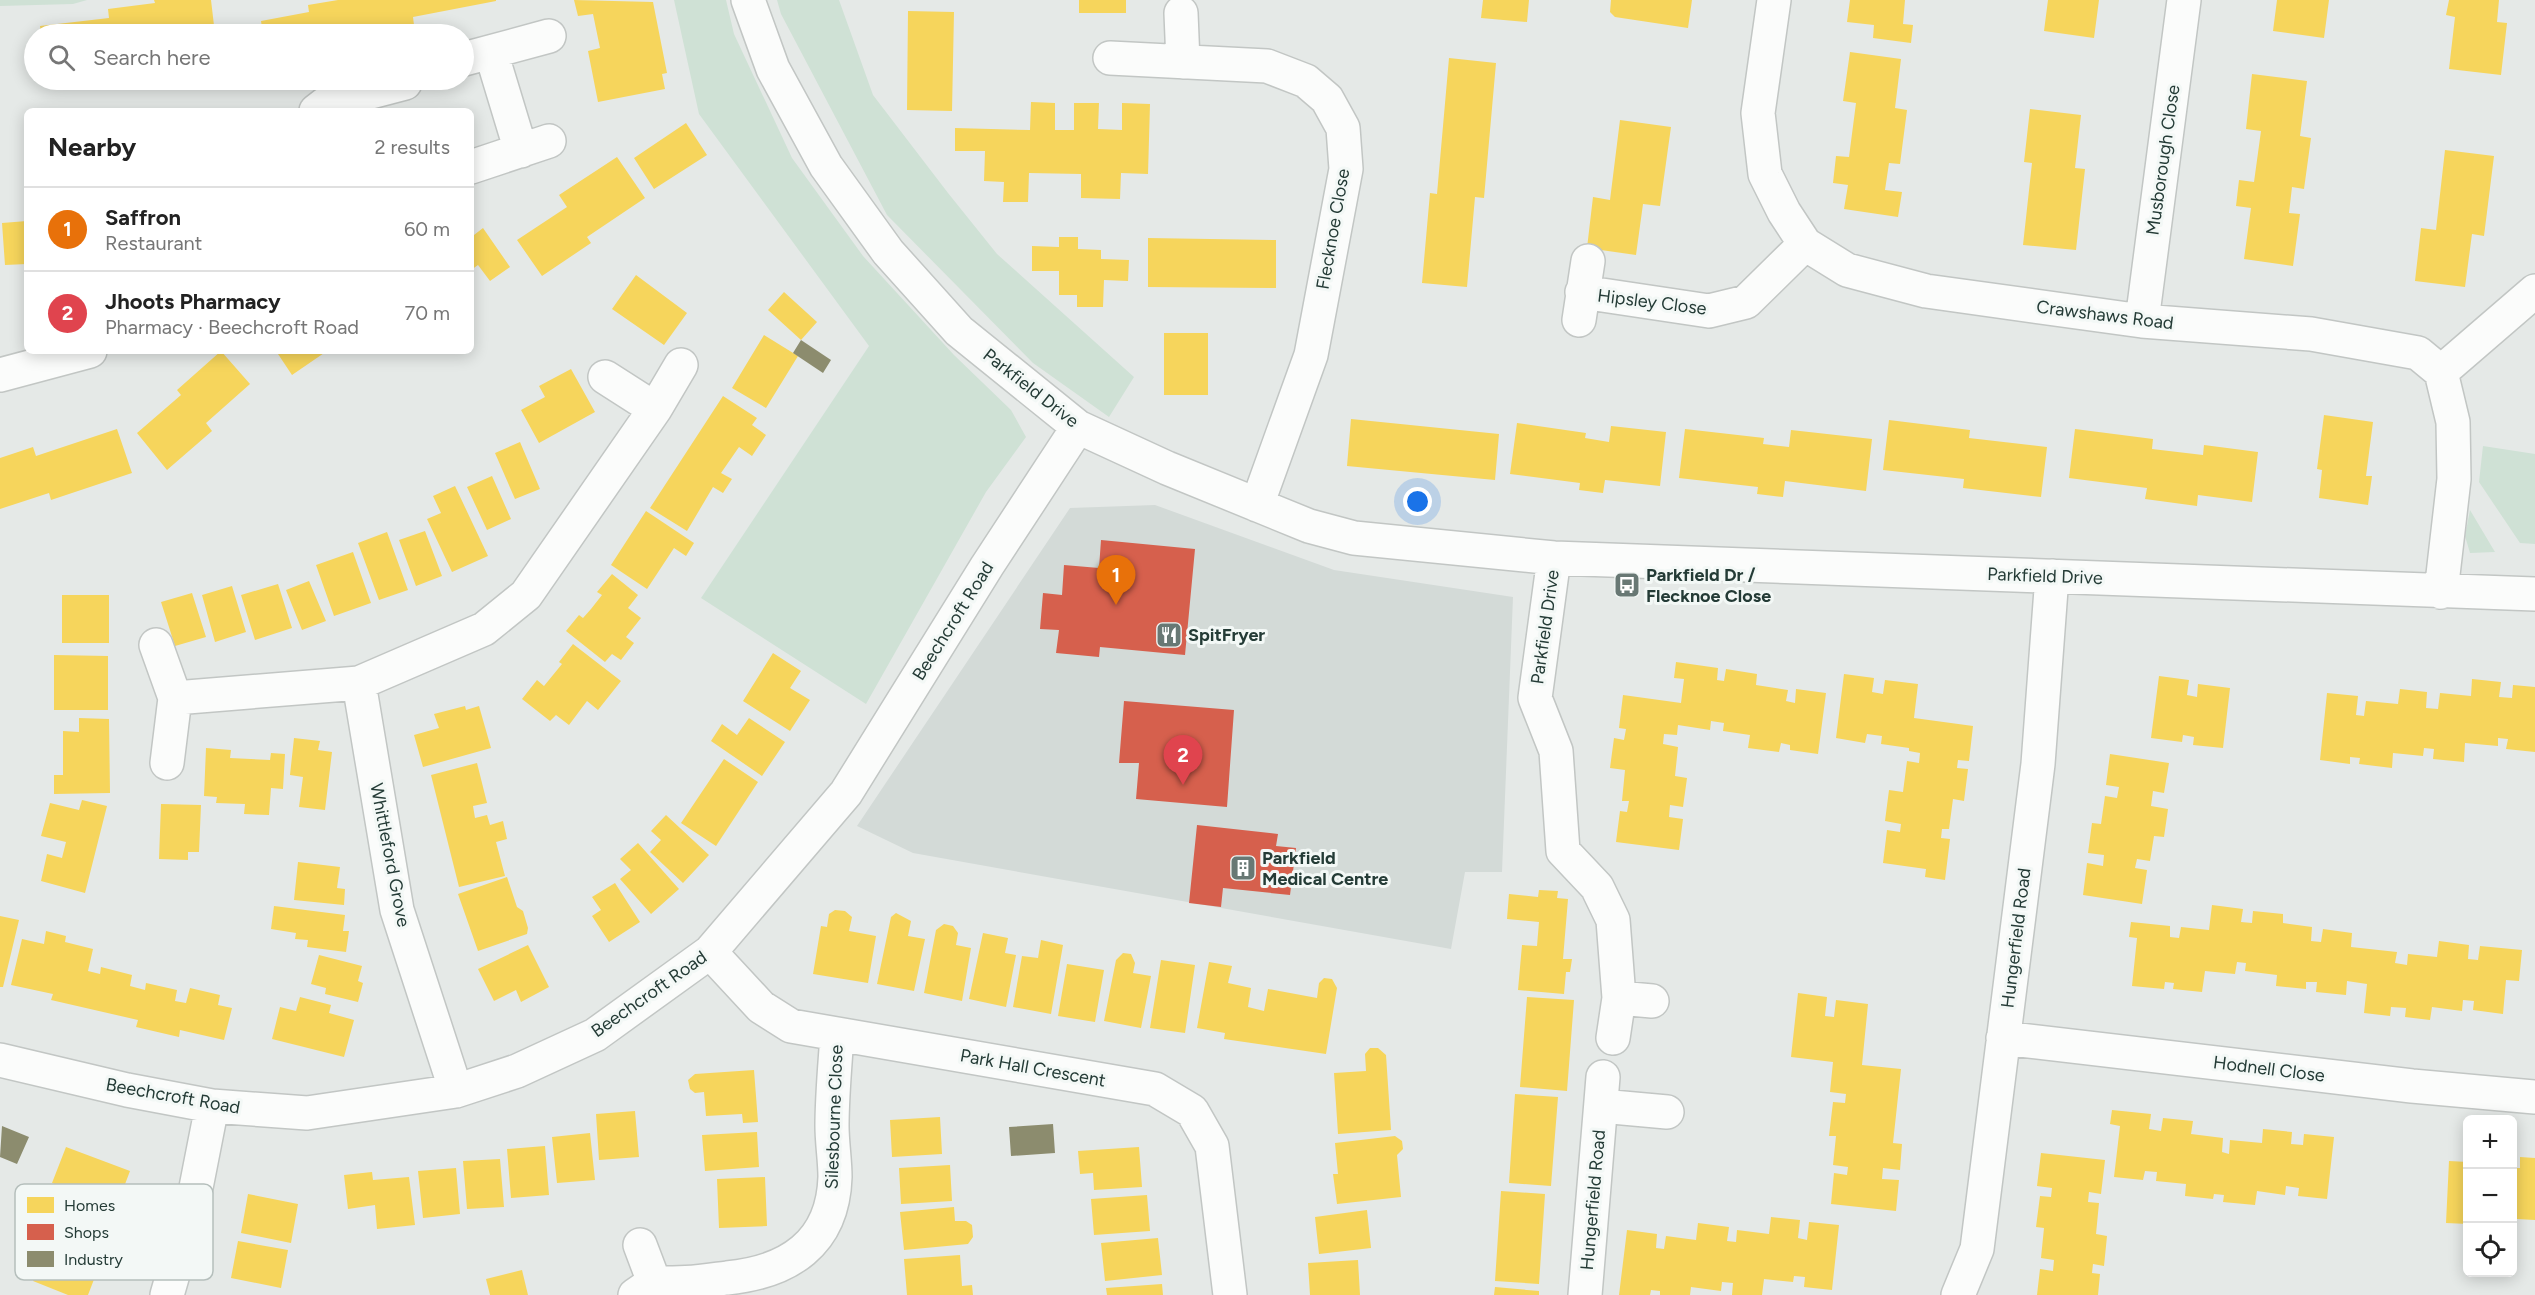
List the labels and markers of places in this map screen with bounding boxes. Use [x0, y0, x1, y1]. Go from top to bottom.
pin: 1 [1096, 556, 1136, 605]
place label: Parkfield Dr / Flecknoe Close [1646, 564, 1771, 607]
bus stop icon: Parkfield Dr / Flecknoe Close [1612, 570, 1642, 600]
restaurant icon: SpitFryer [1154, 620, 1184, 650]
place label: SpitFryer [1188, 624, 1265, 646]
pin: 2 [1164, 736, 1202, 785]
place label: Parkfield Medical Centre [1262, 847, 1388, 890]
building icon: Parkfield Medical Centre [1228, 853, 1258, 883]

